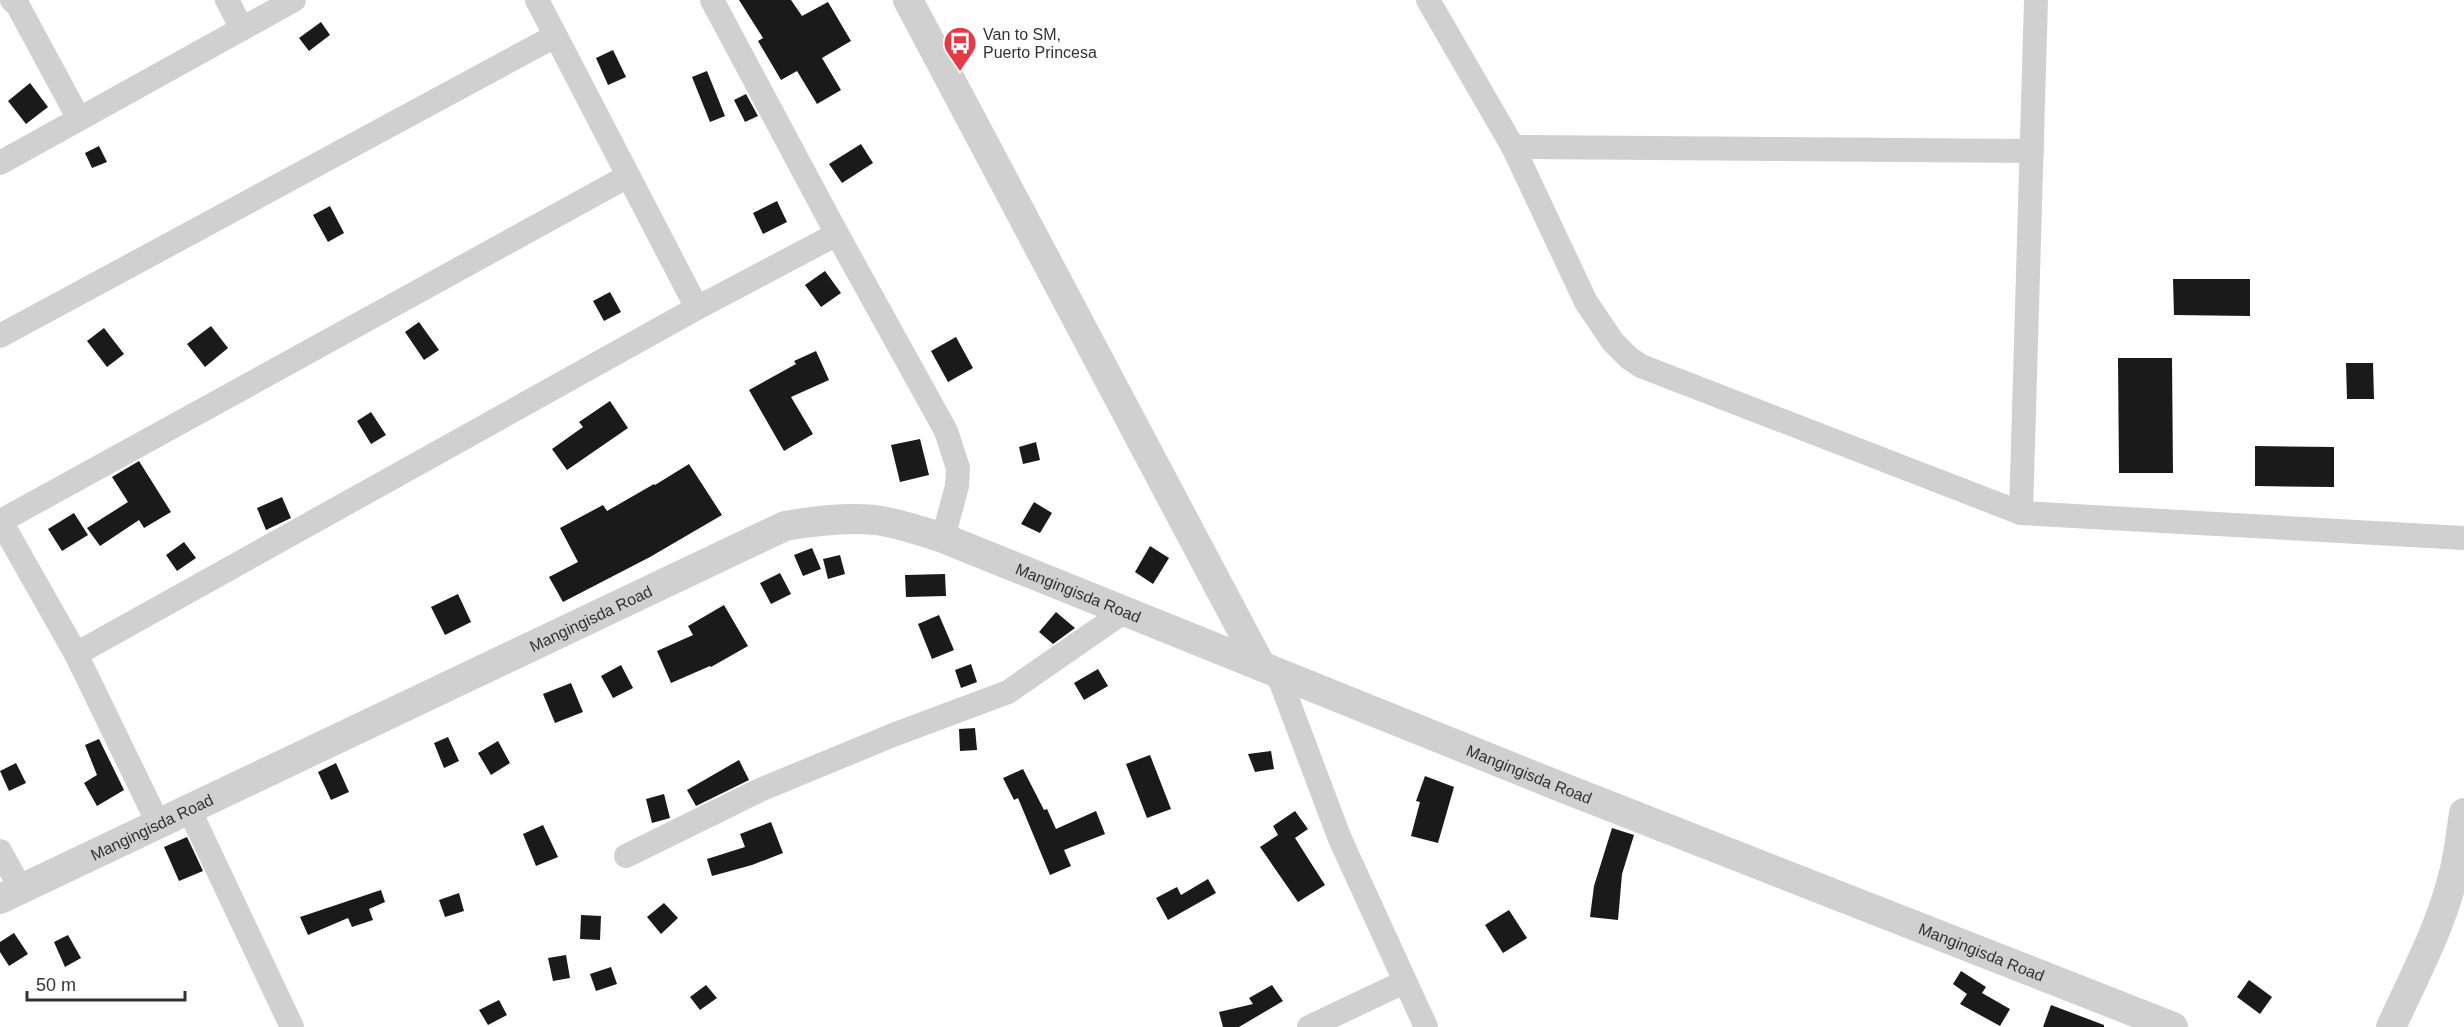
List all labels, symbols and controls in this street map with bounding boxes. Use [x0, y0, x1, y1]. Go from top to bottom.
bus stop icon: Van to SM, Puerto Princesa [942, 25, 978, 72]
place label: Van to SM, Puerto Princesa [983, 26, 1097, 61]
street label: Mangingisda Road [1013, 560, 1144, 625]
street label: Mangingisda Road [527, 582, 655, 655]
street label: Mangingisda Road [1464, 741, 1594, 807]
street label: Mangingisda Road [88, 791, 216, 863]
street label: Mangingisda Road [1916, 920, 2047, 984]
scale bar [27, 964, 184, 1002]
text: 50 m [36, 975, 76, 995]

